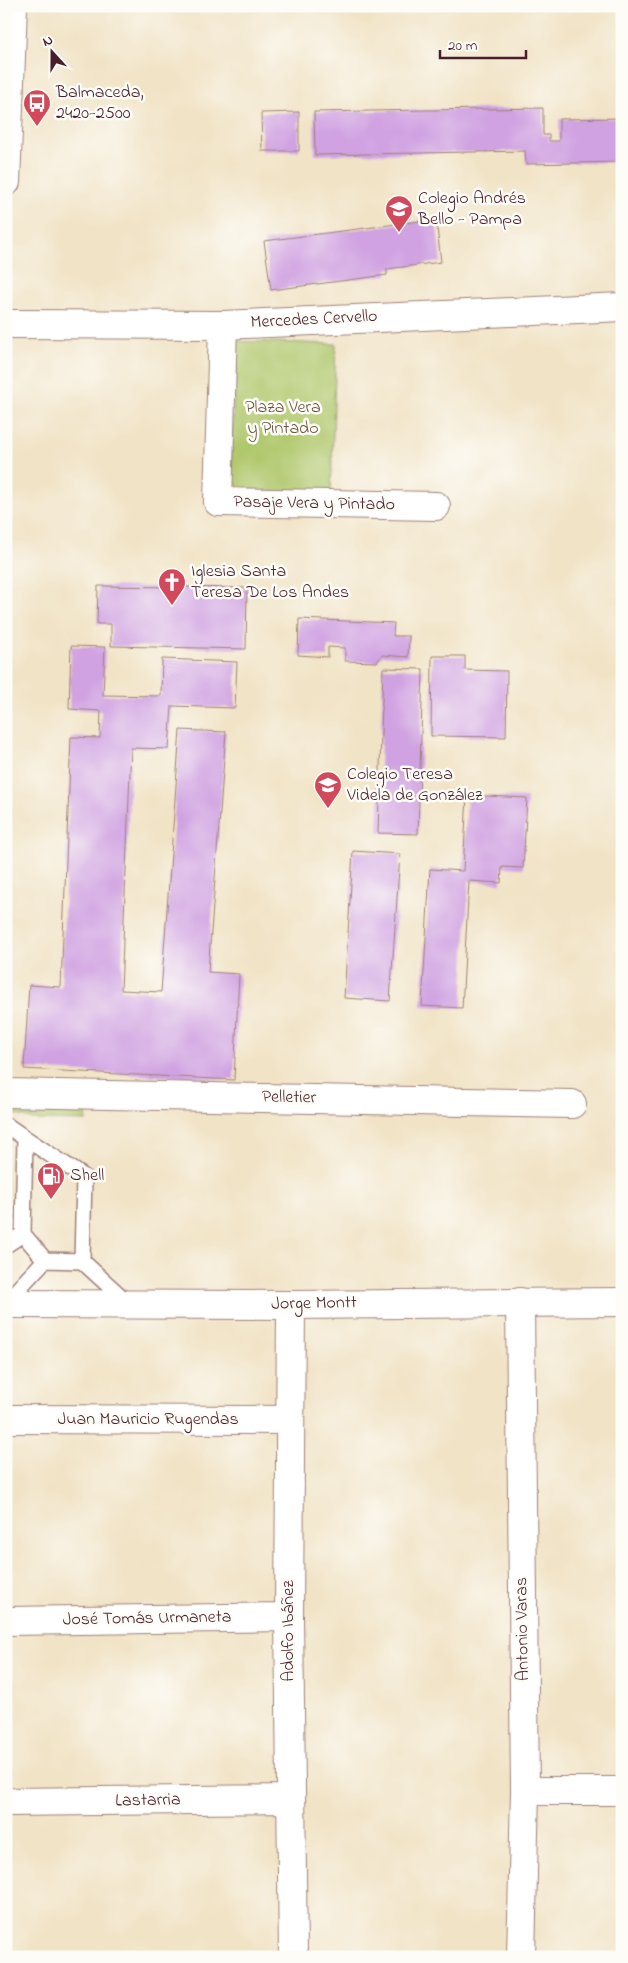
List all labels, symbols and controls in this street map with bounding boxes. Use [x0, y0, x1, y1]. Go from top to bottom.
north arrow [28, 28, 78, 78]
scale bar [440, 28, 527, 60]
text: N [40, 30, 56, 53]
text: 20 m [448, 35, 478, 57]
place label: Balmaceda, 2420-2500 [55, 80, 144, 127]
bus stop icon: Balmaceda, 2420-2500 [22, 88, 52, 127]
place label: Colegio Andrés Bello - Pampa [417, 186, 526, 233]
school or university icon: Colegio Andrés Bello - Pampa [384, 194, 414, 233]
street label: Mercedes Cervello [250, 304, 378, 336]
park label: Plaza Vera y Pintado [245, 395, 321, 442]
street label: Pasaje Vera y Pintado [233, 490, 395, 518]
place label: Iglesia Santa Teresa De Los Andes [191, 559, 349, 606]
church icon: Iglesia Santa Teresa De Los Andes [157, 567, 187, 606]
place label: Colegio Teresa Videla de González [346, 762, 483, 809]
school or university icon: Colegio Teresa Videla de González [313, 770, 343, 809]
street label: Pelletier [262, 1085, 317, 1111]
fuel station icon: Shell [36, 1161, 66, 1200]
place label: Shell [70, 1163, 104, 1189]
street label: Jorge Montt [271, 1290, 357, 1319]
street label: Juan Mauricio Rugendas [57, 1407, 239, 1434]
street label: Antonio Varas [509, 1577, 537, 1681]
street label: Adolfo Ibáñez [276, 1580, 302, 1682]
street label: José Tomás Urmaneta [62, 1605, 232, 1633]
street label: Lastarria [115, 1787, 181, 1815]

